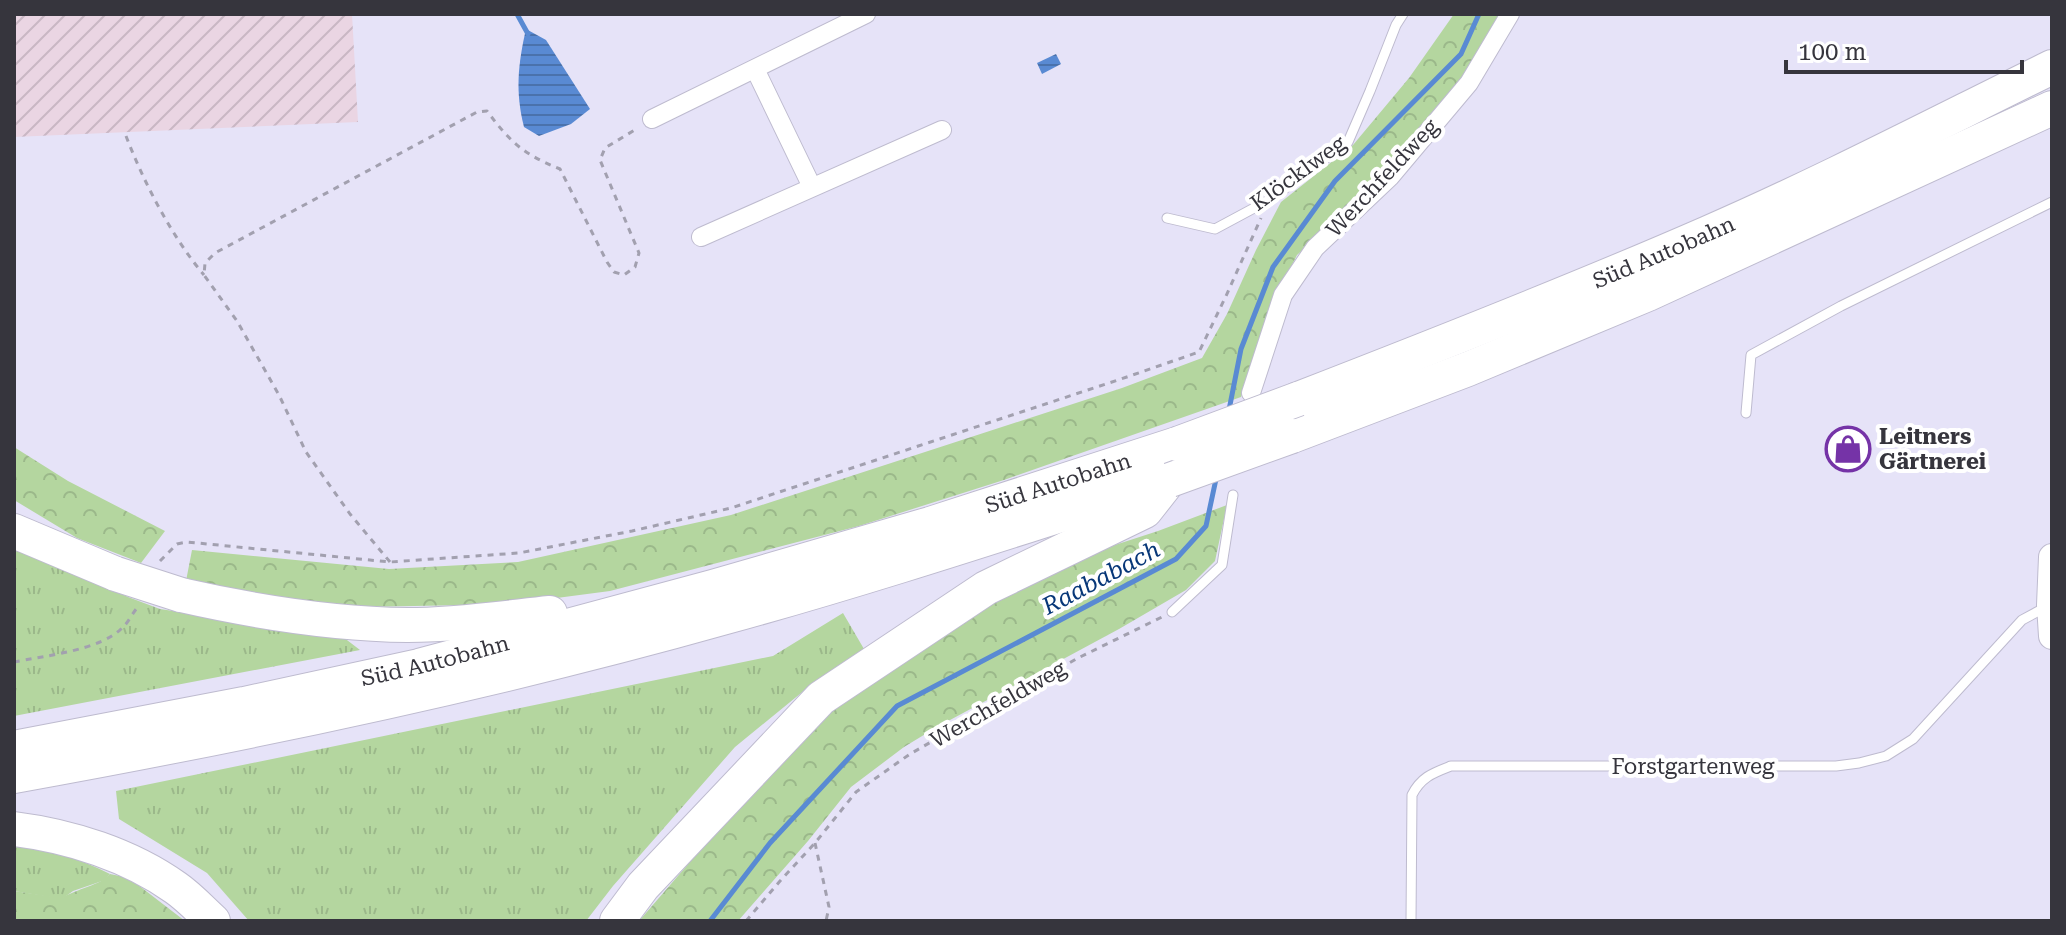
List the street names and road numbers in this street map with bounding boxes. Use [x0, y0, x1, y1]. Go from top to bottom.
street label: Werchfeldweg [1321, 113, 1443, 242]
street label: Klöcklweg [1246, 130, 1351, 216]
street label: Süd Autobahn [1589, 210, 1738, 293]
street label: Süd Autobahn [982, 447, 1134, 518]
street label: Süd Autobahn [358, 630, 512, 691]
street label: Werchfeldweg [926, 655, 1071, 753]
street label: Forstgartenweg [1611, 754, 1775, 779]

